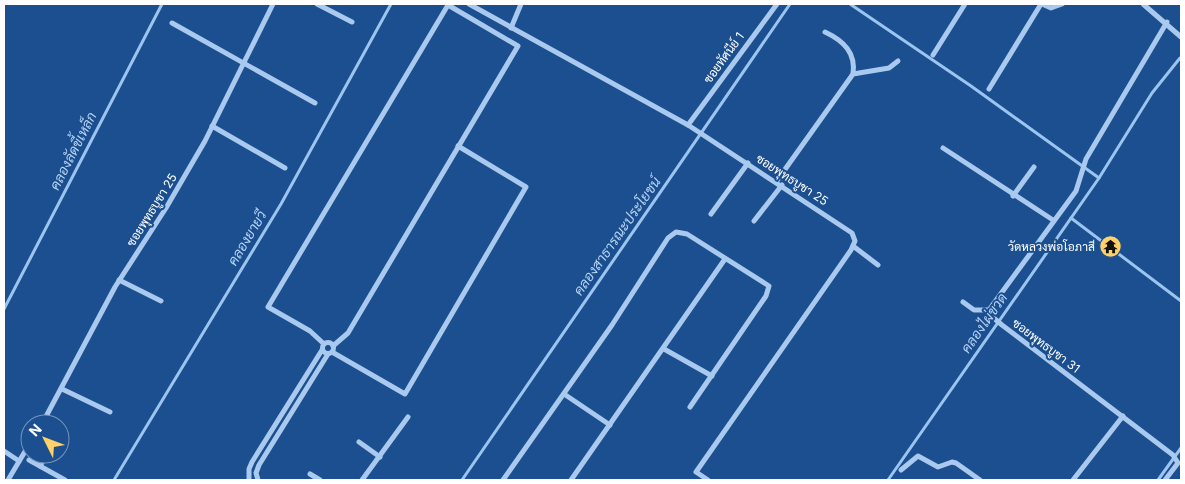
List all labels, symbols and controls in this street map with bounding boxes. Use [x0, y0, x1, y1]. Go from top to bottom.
street label: ซอยทัศนีย์ 1 [700, 29, 747, 86]
water label: คลองลัดขี้เหล็ก [42, 107, 99, 193]
street label: ซอยพุทธบูชา 25 [752, 151, 831, 210]
street label: ซอยพุทธบูชา 25 [123, 171, 182, 250]
water label: คลองสาธารณะประโยชน์ [569, 172, 665, 298]
water label: คลองยายวี [224, 206, 270, 268]
temple icon: วัดหลวงพ่อโอภาสี [1099, 235, 1123, 259]
place label: วัดหลวงพ่อโอภาสี [1008, 239, 1095, 254]
water label: คลองไผ่ขวด [957, 290, 1010, 356]
street label: ซอยพุทธบูชา 31 [1008, 315, 1083, 378]
north arrow [20, 414, 70, 464]
text: N [25, 420, 45, 440]

